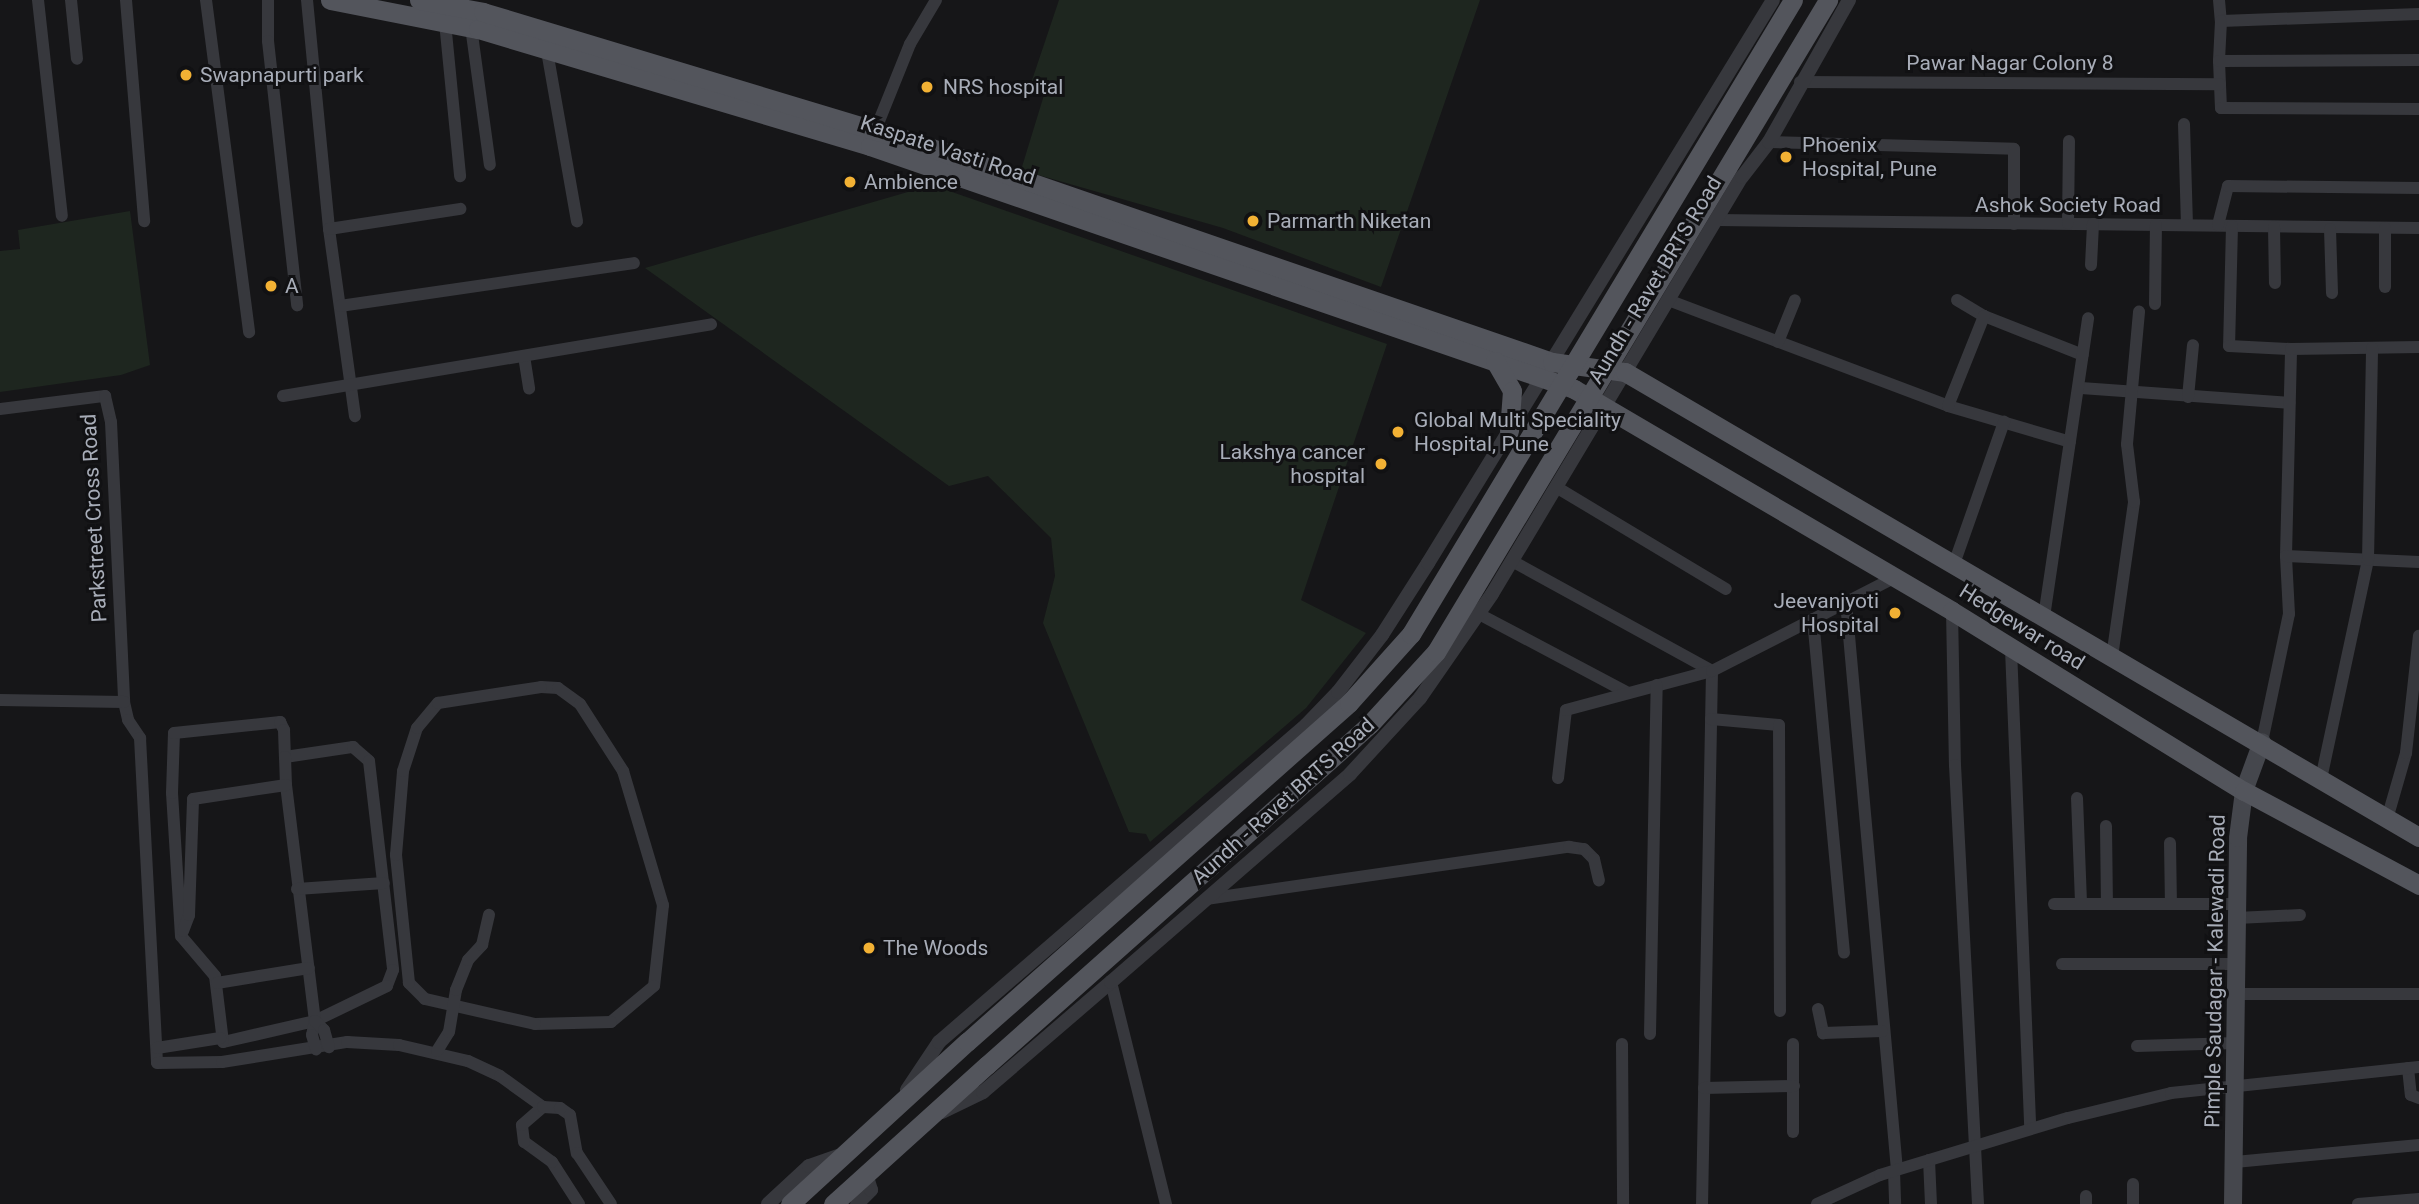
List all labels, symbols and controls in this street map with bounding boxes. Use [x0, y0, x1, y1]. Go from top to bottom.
street label: Pawar Nagar Colony 8 [1906, 50, 2114, 76]
place label: Swapnapurti park [200, 62, 364, 88]
marker: Swapnapurti park [178, 67, 194, 83]
place label: NRS hospital [943, 74, 1063, 100]
marker: NRS hospital [917, 77, 937, 97]
street label: Kaspate Vasti Road [857, 110, 1039, 190]
place label: Phoenix Hospital, Pune [1802, 132, 1937, 182]
marker: Phoenix Hospital, Pune [1776, 147, 1796, 167]
place label: Ambience [864, 169, 958, 195]
street label: Aundh - Ravet BRTS Road [1583, 172, 1727, 388]
marker: Ambience [842, 174, 858, 190]
street label: Ashok Society Road [1975, 192, 2161, 218]
place label: Parmarth Niketan [1267, 208, 1431, 234]
marker: Parmarth Niketan [1245, 213, 1261, 229]
place label: A [285, 273, 299, 299]
marker: A [263, 278, 279, 294]
place label: Global Multi Speciality Hospital, Pune [1414, 407, 1621, 457]
street label: Parkstreet Cross Road [76, 413, 112, 623]
marker: Global Multi Speciality Hospital, Pune [1388, 422, 1408, 442]
place label: Lakshya cancer hospital [1220, 439, 1365, 489]
marker: Lakshya cancer hospital [1371, 454, 1391, 474]
street label: Hedgewar road [1955, 579, 2089, 675]
place label: Jeevanjyoti Hospital [1773, 588, 1879, 638]
marker: Jeevanjyoti Hospital [1885, 603, 1905, 623]
street label: Aundh - Ravet BRTS Road [1186, 712, 1380, 890]
street label: Pimple Saudagar - Kalewadi Road [2200, 814, 2230, 1128]
place label: The Woods [883, 935, 988, 961]
marker: The Woods [861, 940, 877, 956]

